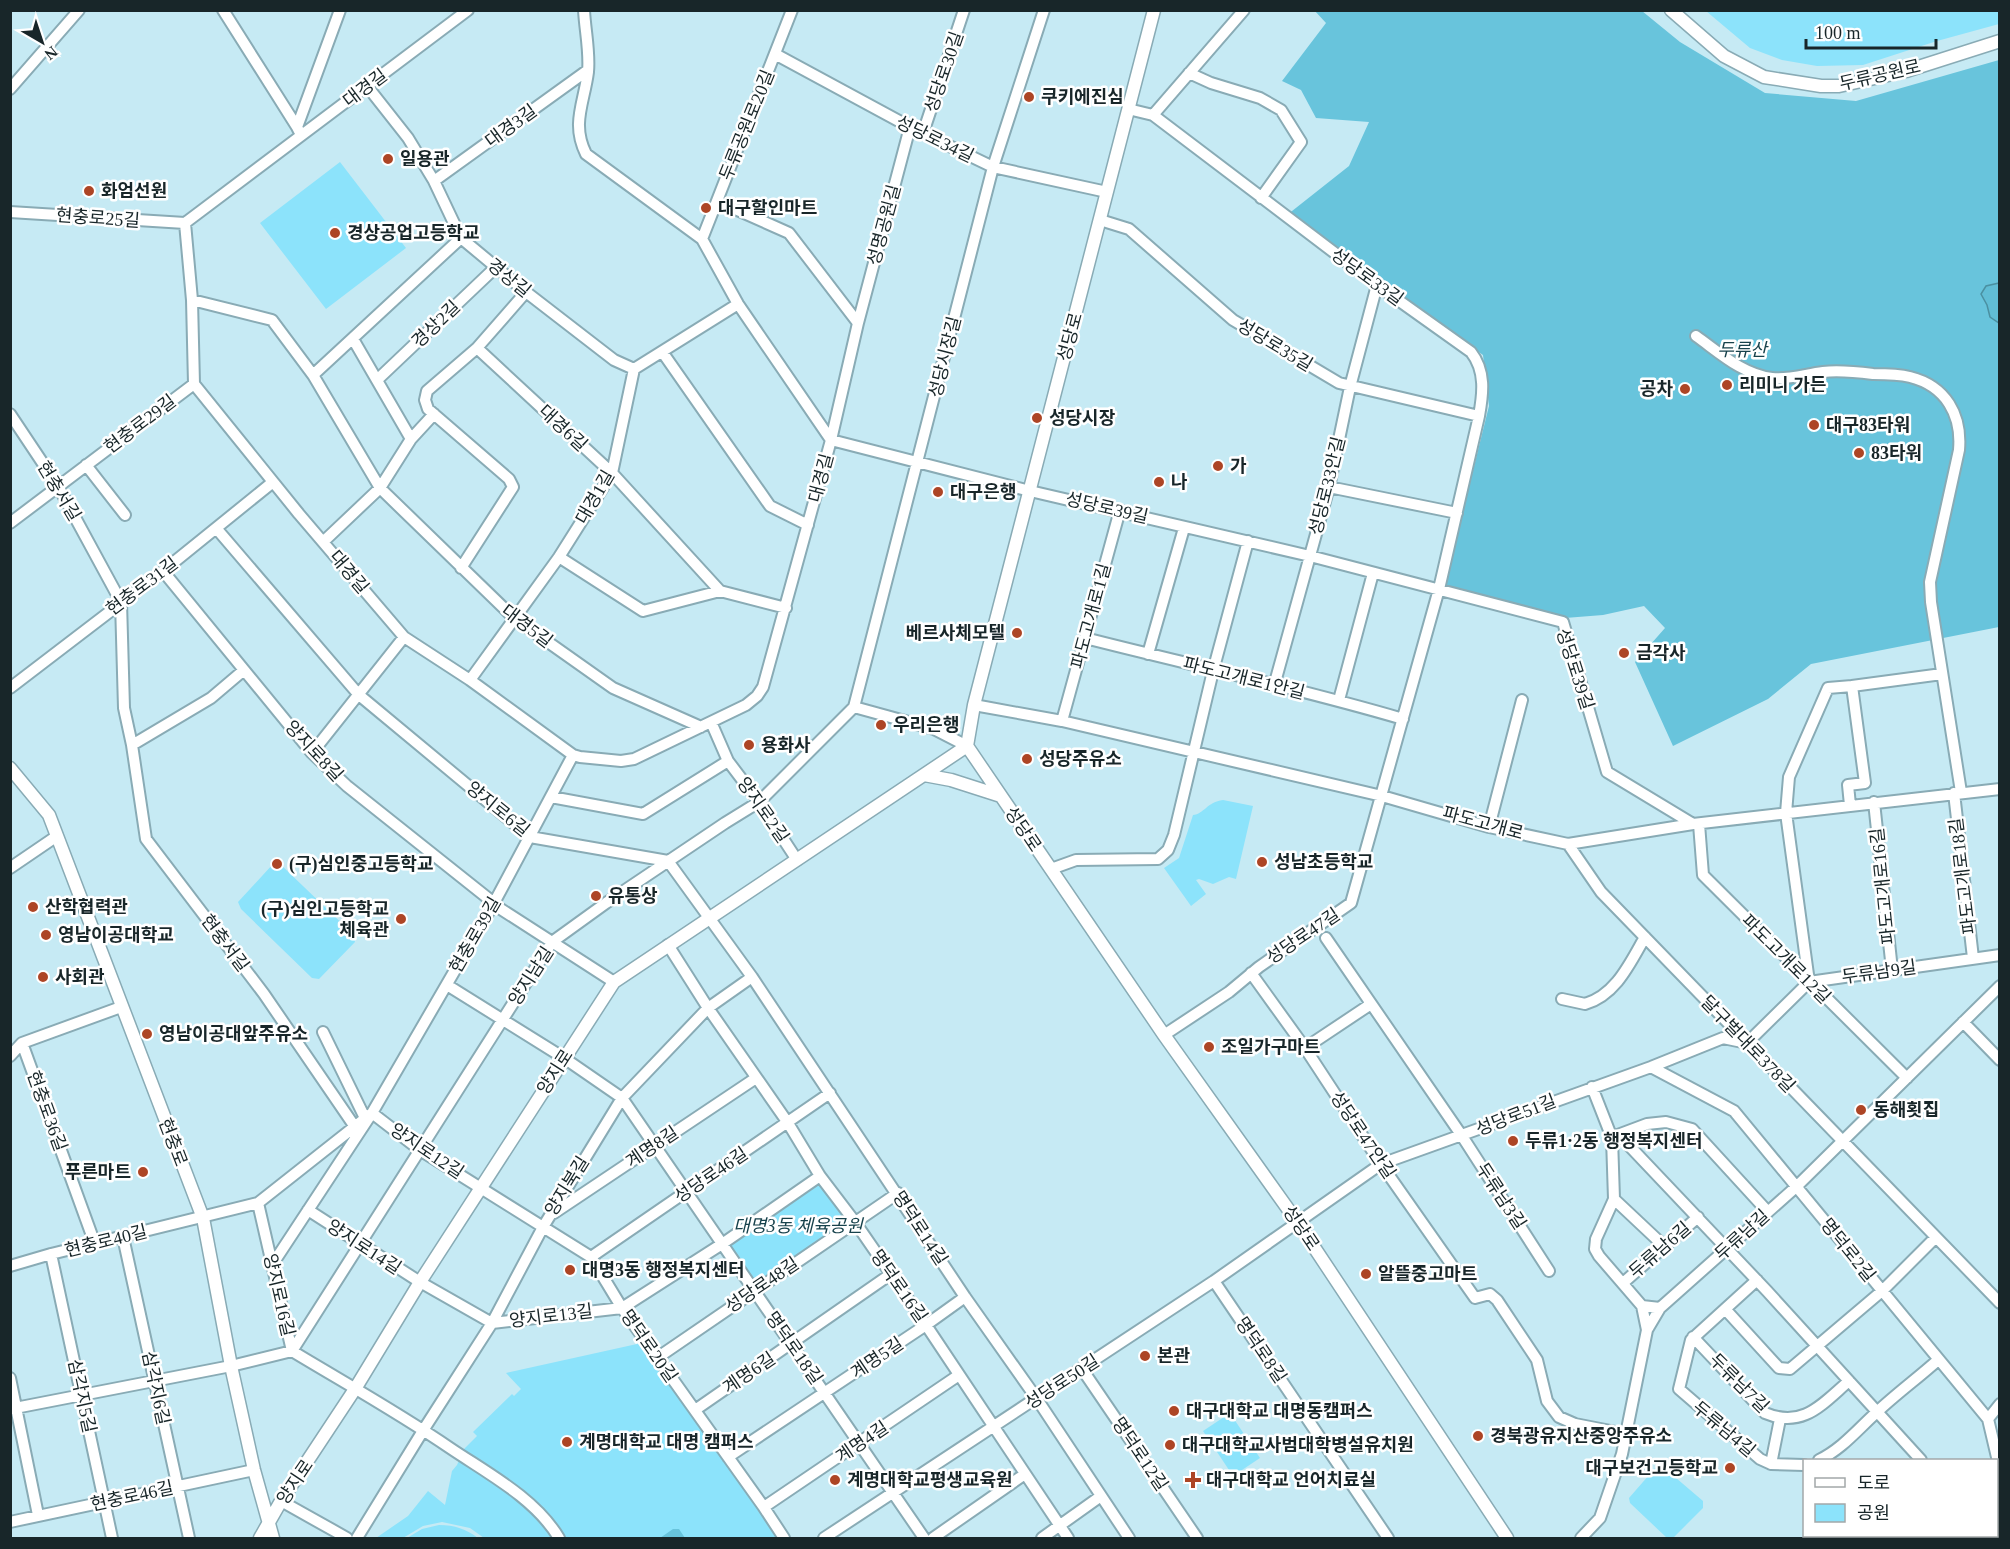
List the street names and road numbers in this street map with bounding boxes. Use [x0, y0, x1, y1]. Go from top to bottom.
street label: 성당로30길 [921, 29, 967, 115]
street label: 두류공원로 [1837, 56, 1923, 94]
street label: 대경길 [339, 65, 391, 111]
street label: 두류공원로20길 [716, 67, 778, 183]
street label: 대경3길 [481, 101, 541, 151]
street label: 성당로34길 [893, 112, 977, 166]
street label: 성명공원길 [864, 182, 904, 268]
street label: 현충로25길 [55, 205, 141, 231]
street label: 성당로33길 [1327, 244, 1407, 310]
street label: 경상길 [483, 255, 535, 301]
street label: 경상2길 [408, 296, 464, 352]
street label: 성당로 [1054, 310, 1086, 364]
street label: 성당시장길 [925, 314, 965, 400]
street label: 성당로35길 [1234, 315, 1316, 375]
street label: 현충로29길 [100, 391, 180, 457]
street label: 대경6길 [535, 401, 591, 455]
street label: 성당로33안길 [1305, 435, 1349, 537]
street label: 대경길 [805, 451, 837, 505]
street label: 현충서길 [33, 457, 85, 525]
street label: 대경1길 [572, 467, 618, 527]
street label: 성당로39길 [1064, 489, 1150, 527]
street label: 대경길 [325, 547, 373, 597]
street label: 현충로31길 [102, 553, 182, 619]
street label: 파도고개로1길 [1067, 561, 1115, 671]
street label: 대경5길 [498, 600, 556, 652]
street label: 성당로39길 [1552, 626, 1598, 712]
street label: 파도고개로1안길 [1181, 653, 1307, 703]
street label: 양지로8길 [281, 717, 347, 785]
street label: 양지로2길 [733, 773, 793, 847]
street label: 양지로6길 [462, 778, 534, 840]
street label: 성당로 [1001, 803, 1045, 855]
street label: 파도고개로 [1440, 803, 1526, 843]
street label: 파도고개로18길 [1946, 817, 1980, 935]
street label: 파도고개로16길 [1867, 827, 1899, 945]
street label: 현충로39길 [445, 894, 505, 976]
street label: 성당로47길 [1262, 904, 1344, 968]
street label: 파도고개로12길 [1737, 910, 1835, 1008]
street label: 현충서길 [197, 911, 253, 975]
street label: 양지남길 [505, 943, 557, 1009]
street label: 두류남9길 [1840, 957, 1918, 987]
street label: 달구벌대로378길 [1697, 992, 1799, 1096]
street label: 양지로 [533, 1046, 577, 1098]
street label: 현충로36길 [23, 1068, 71, 1154]
street label: 성당로47안길 [1327, 1088, 1399, 1182]
street label: 성당로51길 [1473, 1091, 1559, 1139]
street label: 현충로 [155, 1115, 191, 1169]
street label: 양지로12길 [386, 1119, 468, 1183]
street label: 계명8길 [622, 1122, 682, 1172]
street label: 성당로46길 [670, 1143, 752, 1207]
street label: 양지북길 [541, 1153, 593, 1219]
street label: 두류남3길 [1472, 1159, 1530, 1233]
street label: 명덕로14길 [889, 1187, 951, 1269]
street label: 성당로 [1279, 1202, 1323, 1254]
street label: 두류남길 [1711, 1205, 1773, 1265]
street label: 명덕로2길 [1817, 1214, 1879, 1286]
street label: 양지로14길 [323, 1216, 405, 1278]
street label: 두류남6길 [1625, 1218, 1695, 1282]
street label: 현충로40길 [63, 1221, 149, 1261]
street label: 명덕로16길 [867, 1246, 931, 1326]
street label: 양지로16길 [260, 1252, 298, 1338]
street label: 성당로48길 [721, 1253, 803, 1317]
street label: 양지로13길 [508, 1301, 594, 1331]
street label: 명덕로20길 [617, 1306, 681, 1386]
street label: 명덕로18길 [762, 1308, 826, 1388]
street label: 명덕로8길 [1232, 1313, 1290, 1387]
street label: 계명5길 [847, 1333, 907, 1383]
street label: 계명6길 [719, 1348, 779, 1398]
street label: 삼각지6길 [138, 1349, 174, 1427]
street label: 두류남7길 [1705, 1349, 1773, 1417]
street label: 성당로50길 [1021, 1351, 1103, 1413]
street label: 삼각지5길 [64, 1357, 100, 1435]
street label: 두류남4길 [1689, 1397, 1759, 1461]
street label: 명덕로12길 [1108, 1413, 1172, 1495]
street label: 계명4길 [832, 1417, 892, 1467]
street label: 양지로 [273, 1456, 317, 1508]
street label: 현충로46길 [89, 1477, 175, 1515]

